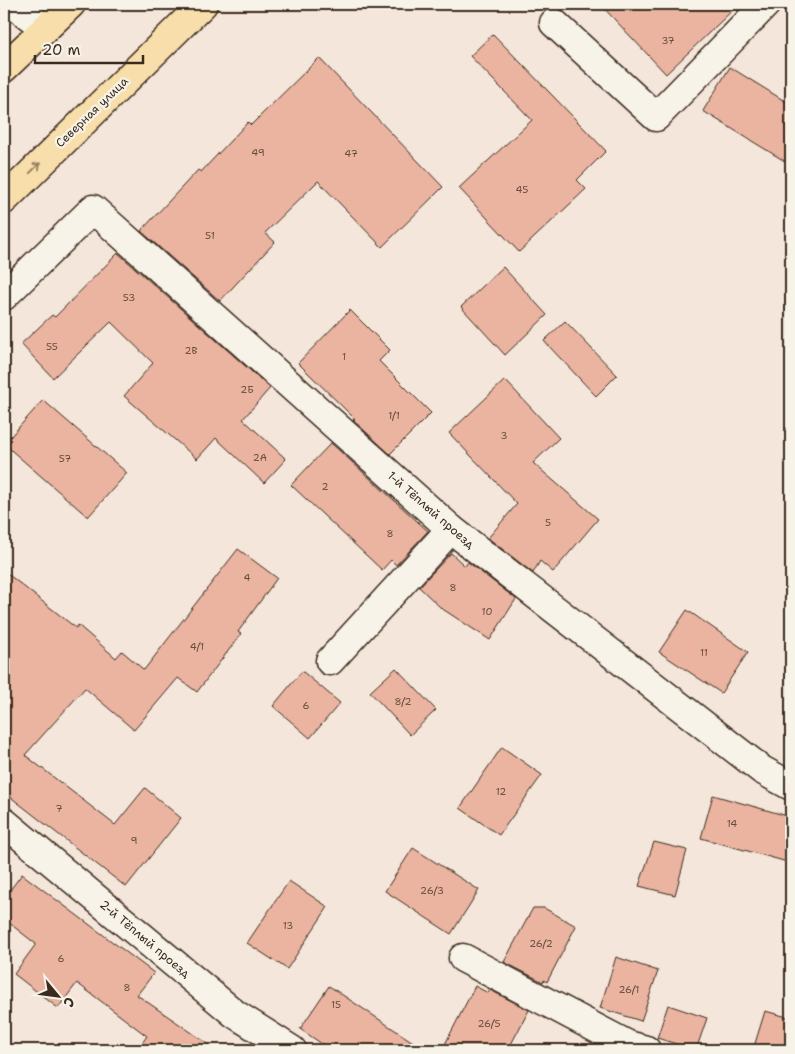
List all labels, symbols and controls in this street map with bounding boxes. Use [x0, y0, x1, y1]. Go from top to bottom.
scale bar [35, 32, 142, 64]
house number: 37 [661, 34, 675, 47]
text: 20 m [42, 40, 81, 60]
street label: Северная улица [52, 73, 132, 151]
house number: 49 [251, 146, 265, 159]
house number: 47 [344, 147, 358, 160]
one-way arrow [29, 162, 42, 174]
house number: 45 [516, 183, 528, 196]
house number: 51 [205, 229, 215, 242]
house number: 53 [123, 291, 135, 304]
house number: 55 [46, 340, 58, 353]
house number: 2В [185, 344, 198, 357]
house number: 1 [342, 350, 346, 363]
house number: 2Б [240, 383, 254, 396]
house number: 1/1 [388, 409, 400, 422]
house number: 3 [501, 429, 508, 442]
house number: 2А [253, 451, 267, 464]
house number: 57 [59, 452, 71, 465]
street label: 1-й Тёплый проезд [384, 468, 478, 553]
house number: 2 [322, 480, 329, 493]
house number: 5 [545, 516, 551, 529]
house number: 8 [387, 527, 394, 540]
house number: 4 [244, 571, 251, 584]
house number: 8 [450, 581, 457, 594]
house number: 10 [482, 605, 492, 618]
house number: 4/1 [190, 640, 204, 653]
house number: 11 [700, 646, 708, 659]
house number: 8/2 [394, 695, 412, 708]
house number: 6 [303, 699, 310, 712]
house number: 12 [496, 785, 506, 798]
house number: 7 [56, 802, 63, 815]
house number: 14 [727, 817, 737, 830]
house number: 9 [131, 834, 138, 847]
house number: 26/3 [420, 884, 444, 897]
street label: 2-й Тёплый проезд [96, 896, 194, 982]
house number: 13 [283, 919, 293, 932]
house number: 26/2 [529, 937, 553, 950]
house number: 6 [58, 952, 65, 965]
north arrow [32, 972, 82, 1022]
house number: 8 [124, 981, 131, 994]
house number: 26/1 [618, 983, 640, 996]
text: С [59, 994, 79, 1010]
house number: 15 [331, 998, 341, 1011]
house number: 26/5 [477, 1017, 501, 1030]

